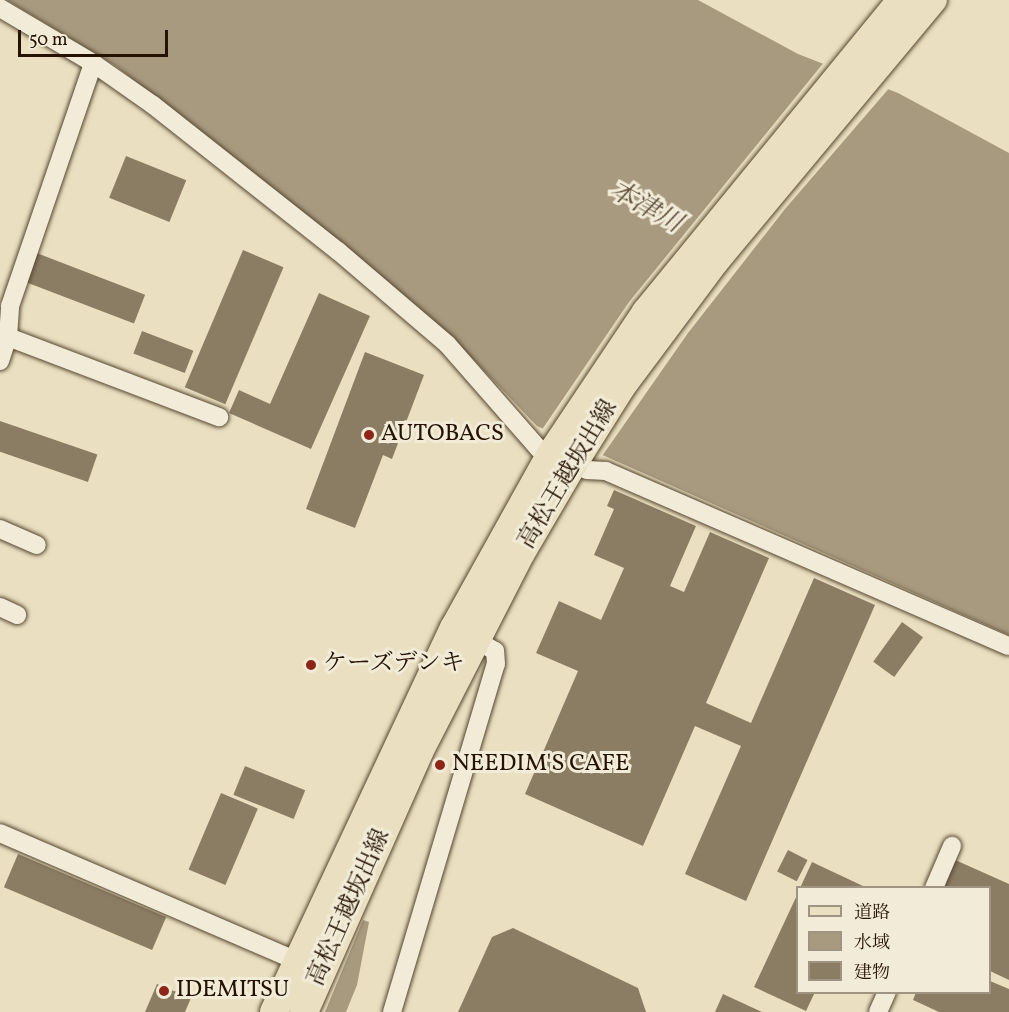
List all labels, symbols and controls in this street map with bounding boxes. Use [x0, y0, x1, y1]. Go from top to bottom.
scale bar [21, 18, 171, 56]
text: 50 m [29, 28, 68, 53]
water label: 本津川 [603, 175, 687, 241]
street label: 高松王越坂出線 [513, 396, 625, 554]
place label: AUTOBACS [381, 421, 504, 449]
marker: AUTOBACS [362, 428, 376, 442]
place label: ケーズデンキ [323, 651, 467, 679]
marker: ケーズデンキ [304, 658, 318, 672]
place label: NEEDIM'S CAFE [452, 751, 629, 779]
marker: NEEDIM'S CAFE [433, 758, 447, 772]
street label: 高松王越坂出線 [303, 825, 397, 991]
legend [796, 886, 991, 994]
text: 道路 [854, 901, 890, 926]
text: 水域 [854, 931, 890, 956]
text: 建物 [854, 961, 890, 986]
place label: IDEMITSU [176, 977, 289, 1005]
marker: IDEMITSU [157, 984, 171, 998]

